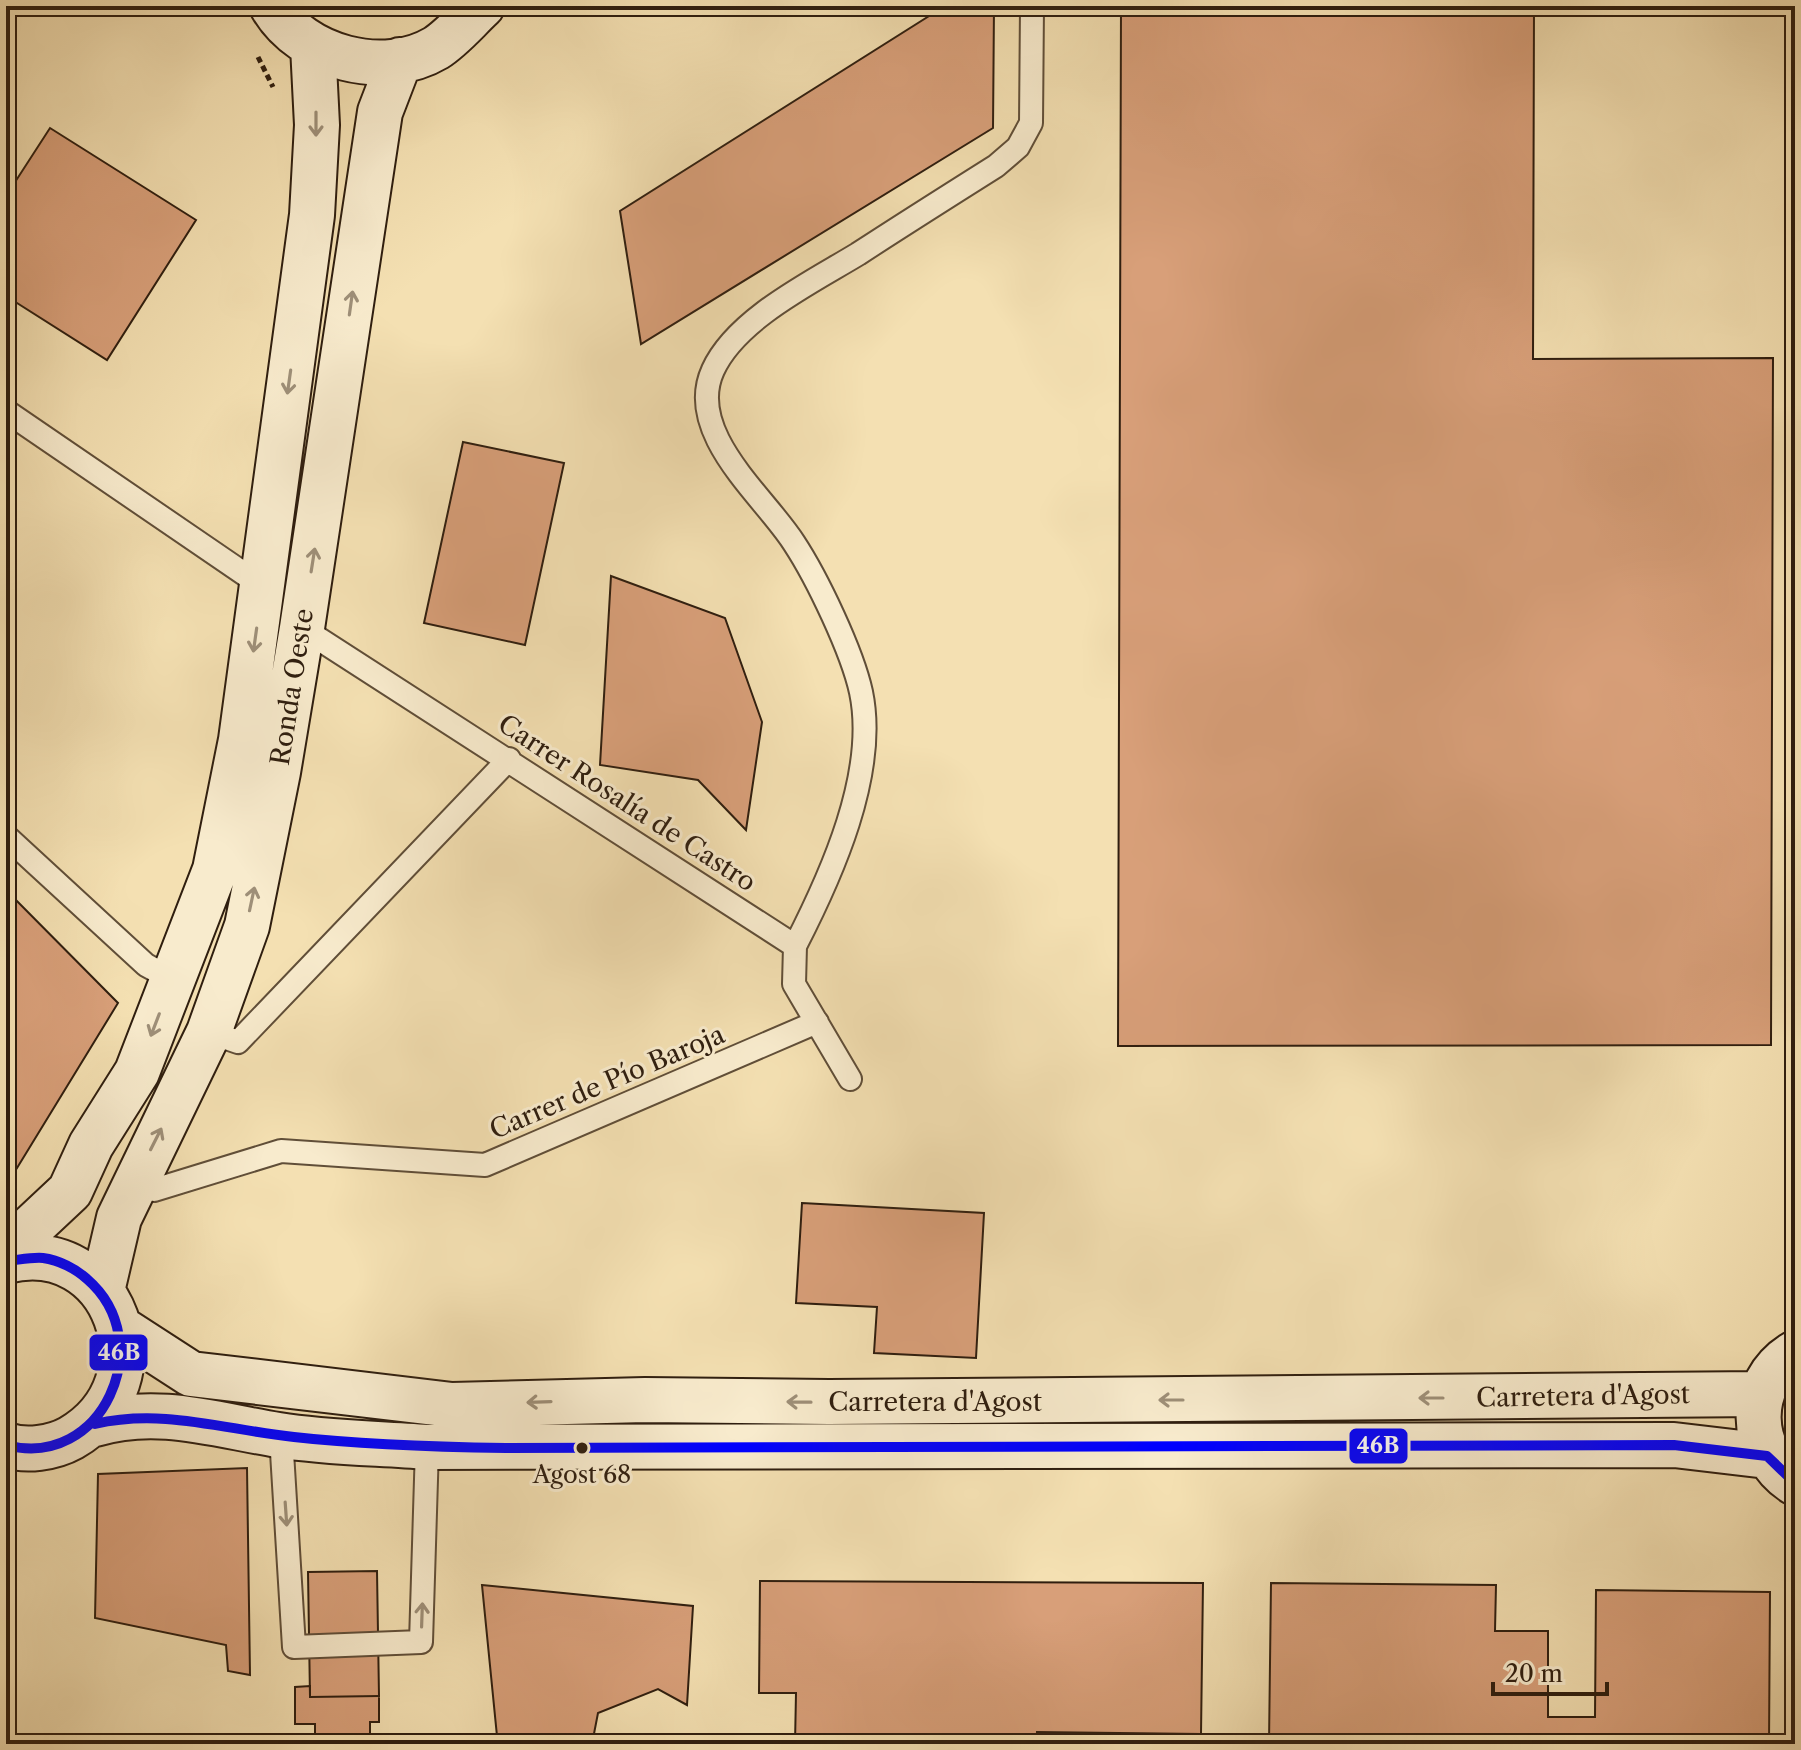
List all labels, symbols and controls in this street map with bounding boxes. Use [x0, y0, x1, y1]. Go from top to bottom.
one-way arrow [308, 110, 324, 137]
one-way arrow [344, 291, 359, 316]
one-way arrow [282, 369, 297, 395]
one-way arrow [306, 548, 321, 573]
street label: Ronda Oeste [264, 606, 320, 768]
one-way arrow [247, 627, 262, 652]
street label: Carrer Rosalía de Castro [492, 708, 762, 898]
one-way arrow [245, 886, 260, 912]
one-way arrow [147, 1012, 161, 1037]
street label: Carrer de Pío Baroja [485, 1018, 730, 1146]
one-way arrow [148, 1127, 164, 1151]
line badge: 46B [88, 1333, 149, 1372]
text: 46B [98, 1339, 140, 1366]
street label: Carretera d'Agost [1476, 1378, 1691, 1414]
street label: Carretera d'Agost [828, 1386, 1043, 1418]
one-way arrow [1418, 1390, 1445, 1406]
one-way arrow [1158, 1392, 1185, 1408]
one-way arrow [526, 1394, 553, 1410]
one-way arrow [786, 1394, 813, 1410]
line badge: 46B [1348, 1427, 1409, 1465]
text: 46B [1357, 1432, 1399, 1459]
marker: Agost 68 [574, 1440, 590, 1456]
place label: Agost 68 [532, 1460, 631, 1489]
one-way arrow [279, 1500, 294, 1527]
one-way arrow [414, 1602, 430, 1629]
scale bar [1493, 1646, 1607, 1696]
text: 20 m [1505, 1659, 1563, 1688]

